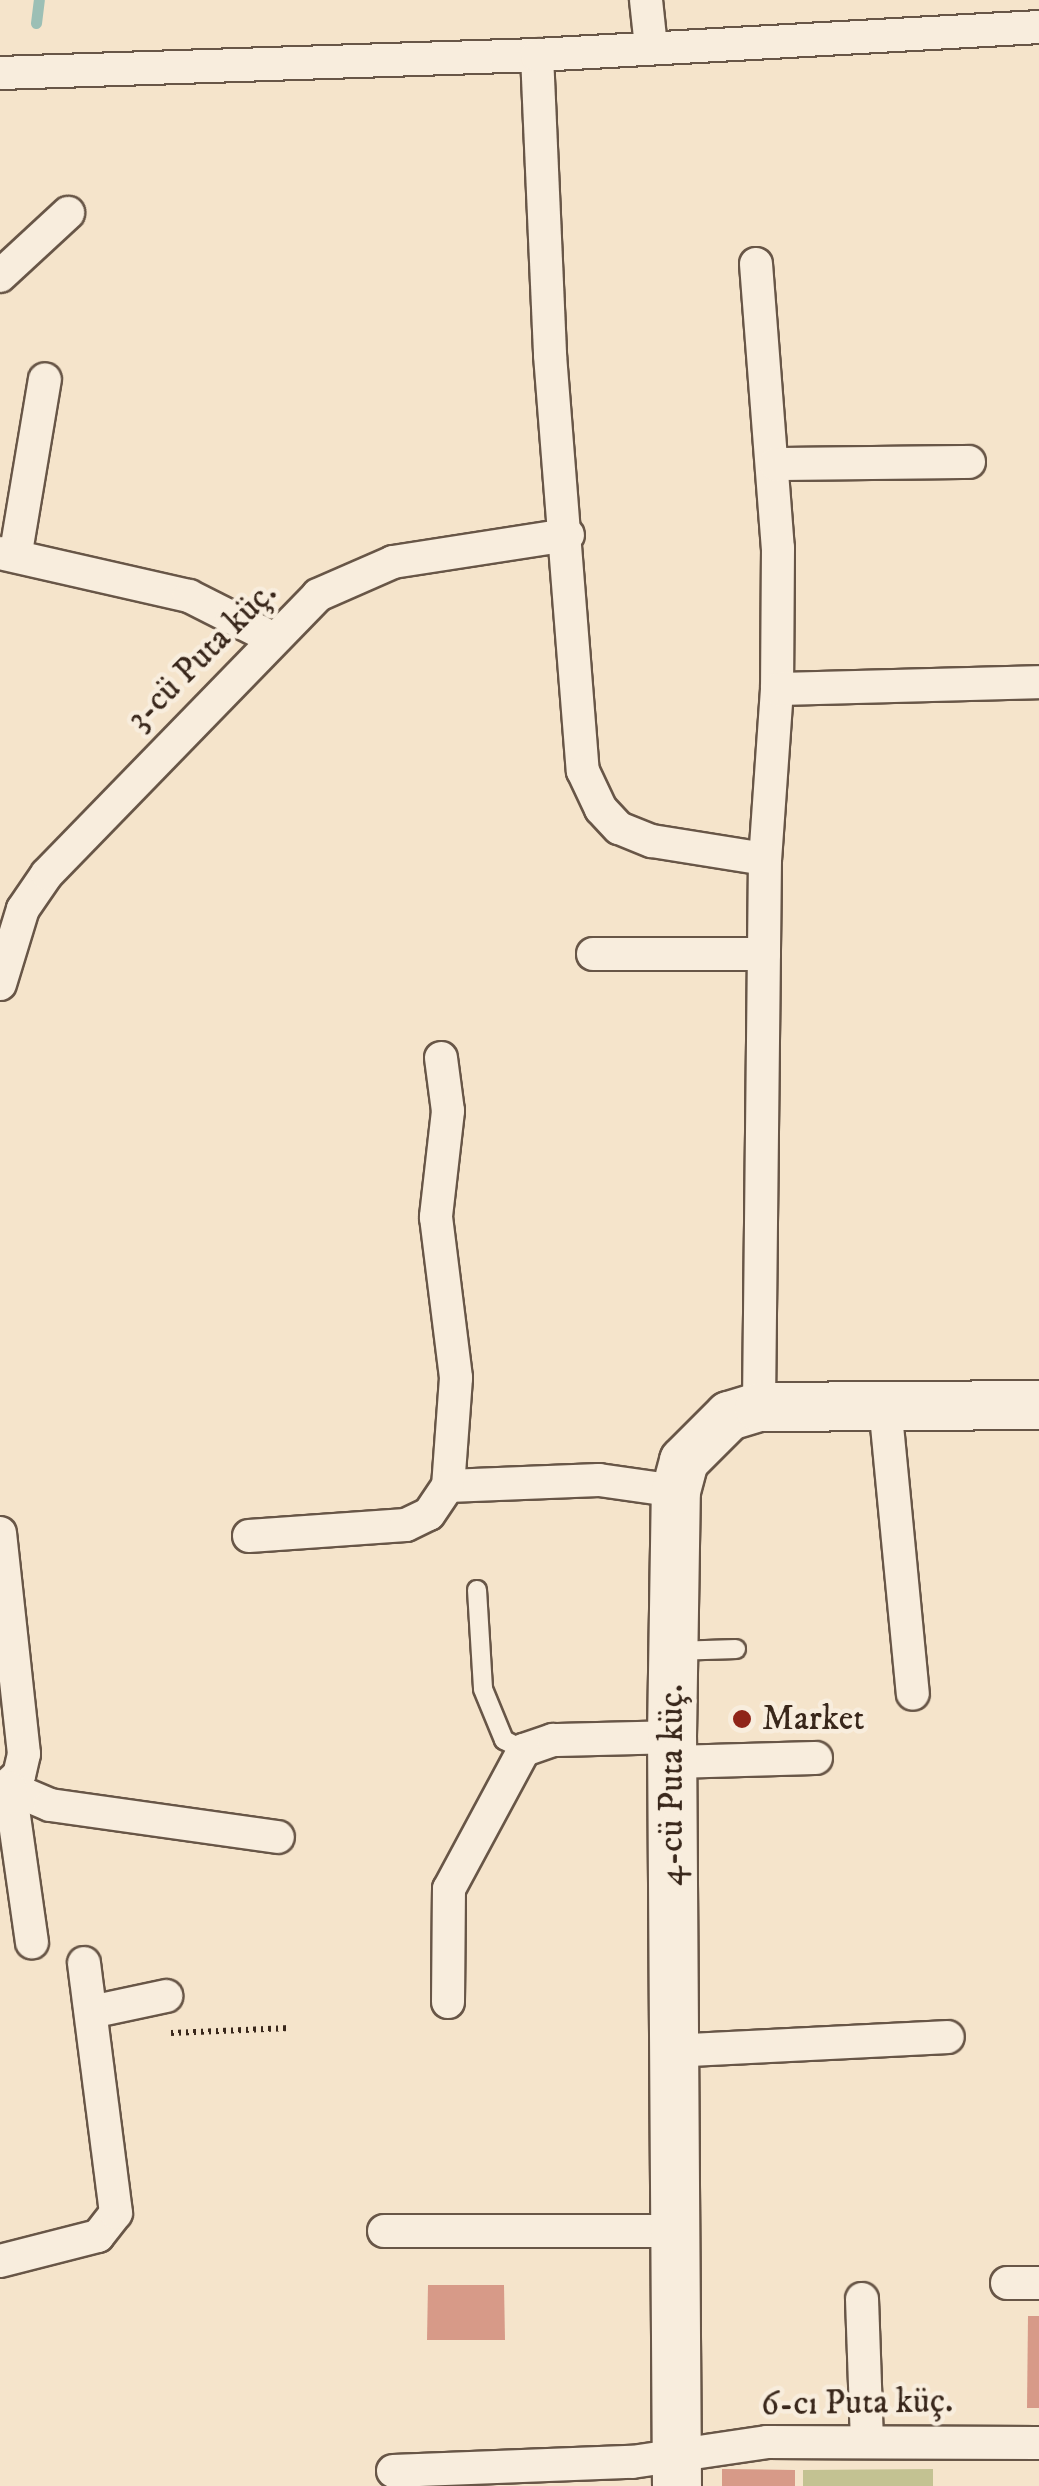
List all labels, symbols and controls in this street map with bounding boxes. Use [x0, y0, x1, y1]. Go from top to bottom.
street label: 3-cü Puta küç. [118, 572, 286, 740]
street label: 4-cü Puta küç. [651, 1684, 693, 1886]
place label: Market [762, 1698, 864, 1740]
marker: Market [731, 1708, 753, 1730]
street label: 6-cı Puta küç. [761, 2380, 953, 2426]

